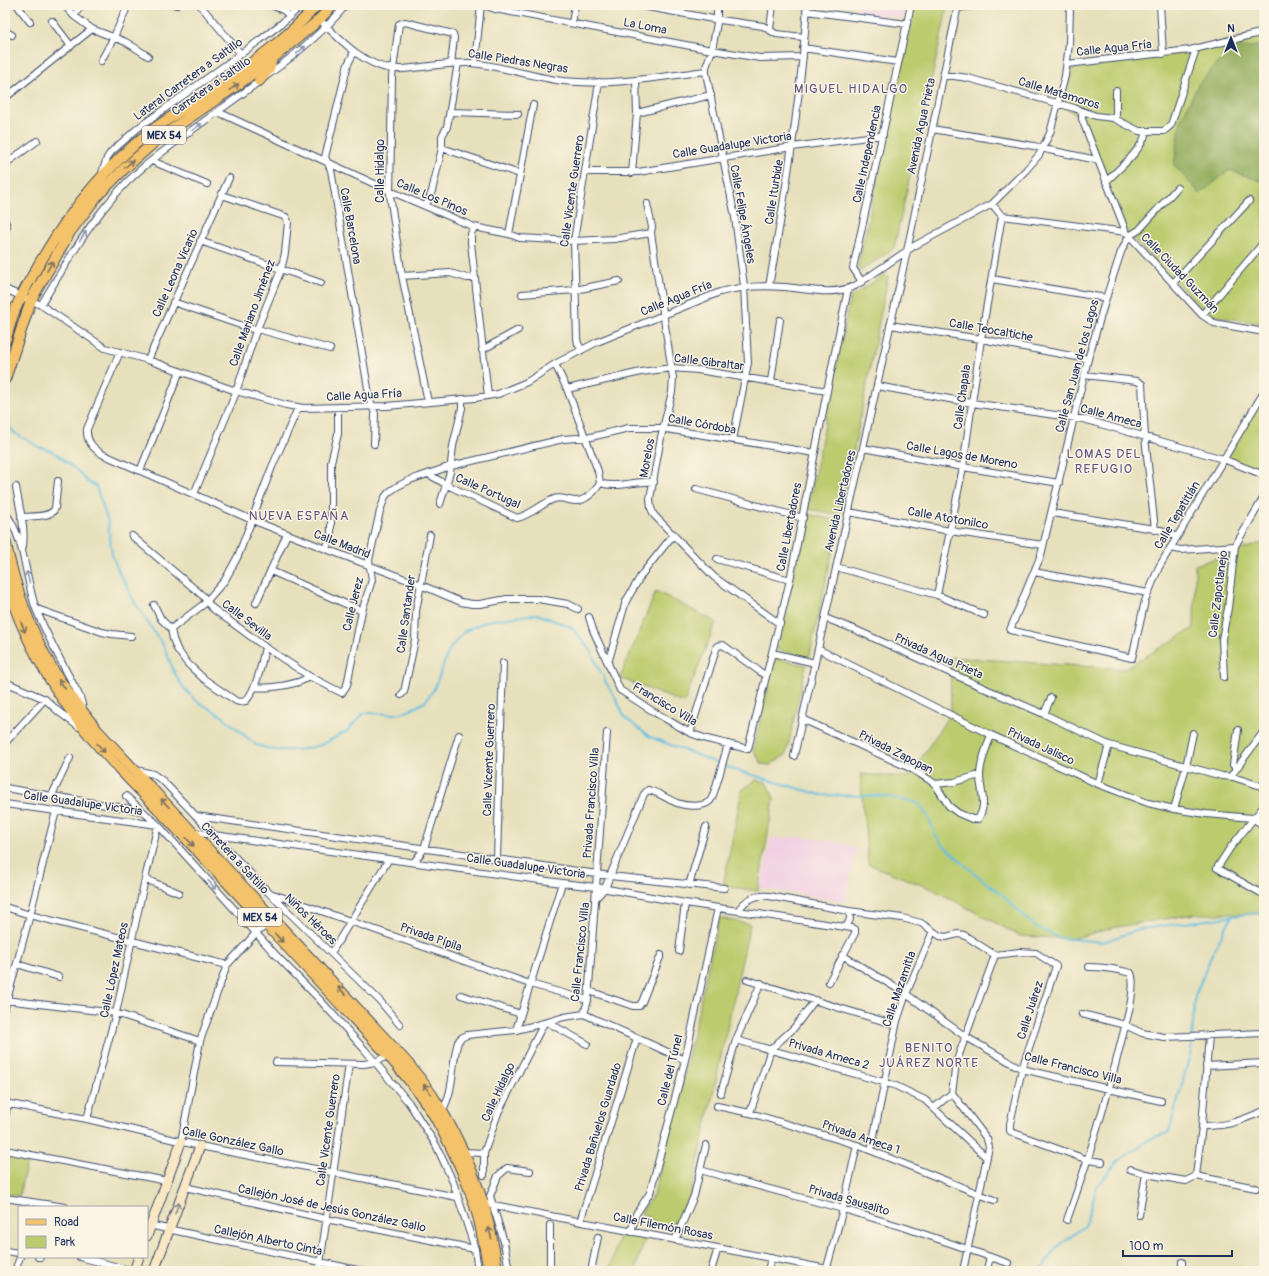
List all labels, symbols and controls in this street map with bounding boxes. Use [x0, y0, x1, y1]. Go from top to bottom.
street label: La Loma [622, 15, 668, 38]
north arrow [1211, 18, 1251, 58]
text: N [1227, 22, 1235, 35]
street label: Lateral Carretera a Saltillo [131, 35, 245, 123]
street label: Calle Agua Fría [1076, 37, 1153, 60]
one-way arrow [296, 45, 306, 54]
street label: Calle Piedras Negras [467, 46, 570, 77]
street label: Carretera a Saltillo [169, 53, 253, 119]
street label: Calle Matamoros [1016, 74, 1102, 113]
street label: Avenida Agua Prieta [904, 76, 939, 176]
district label: MIGUEL HIDALGO [794, 81, 908, 97]
one-way arrow [228, 83, 239, 91]
street label: Calle Independencia [850, 103, 885, 204]
one-way arrow [191, 123, 202, 131]
road number: MEX 54 [142, 126, 186, 144]
street label: Calle Guadalupe Victoria [672, 129, 793, 162]
street label: Calle Vicente Guerrero [557, 134, 588, 248]
street label: Calle Hidalgo [373, 139, 388, 203]
street label: Calle Iturbide [762, 158, 787, 226]
one-way arrow [124, 160, 134, 169]
street label: Calle Felipe Ángeles [726, 163, 760, 265]
street label: Calle Los Pinos [394, 176, 470, 219]
street label: Calle Barcelona [336, 187, 365, 266]
street label: Calle Leona Vicario [149, 226, 202, 320]
one-way arrow [80, 230, 88, 242]
street label: Calle Ciudad Guzmán [1137, 230, 1222, 317]
street label: Calle Mariano Jiménez [226, 258, 279, 369]
one-way arrow [47, 260, 55, 272]
street label: Calle Agua Fría [638, 277, 714, 320]
street label: Calle San Juan de los Lagos [1052, 297, 1103, 434]
street label: Calle Teocaltiche [948, 316, 1034, 345]
street label: Calle Gibraltar [673, 351, 746, 374]
street label: Calle Chapala [951, 363, 975, 431]
street label: Calle Agua Fría [326, 386, 403, 405]
street label: Calle Ameca [1078, 401, 1144, 432]
street label: Calle Córdoba [667, 411, 737, 438]
street label: Morelos [637, 437, 658, 479]
street label: Calle Lagos de Moreno [905, 438, 1019, 473]
district label: LOMAS DEL REFUGIO [1066, 446, 1142, 477]
street label: Avenida Libertadores [821, 448, 860, 553]
street label: Calle Portugal [453, 470, 523, 513]
street label: Calle Tepatitlán [1151, 478, 1204, 552]
street label: Calle Libertadores [774, 481, 806, 573]
street label: Calle Atotonilco [906, 504, 990, 533]
district label: NUEVA ESPAÑA [249, 508, 349, 524]
street label: Calle Madrid [311, 527, 372, 562]
street label: Calle Zapotlanejo [1206, 549, 1231, 639]
one-way arrow [23, 571, 31, 584]
street label: Calle Santander [394, 573, 420, 654]
street label: Calle Jerez [340, 576, 367, 633]
street label: Calle Sevilla [219, 597, 275, 644]
one-way arrow [20, 621, 27, 633]
street label: Privada Agua Prieta [892, 630, 986, 683]
one-way arrow [58, 678, 66, 690]
street label: Francisco Villa [630, 679, 700, 730]
street label: Calle Vicente Guerrero [480, 703, 499, 817]
street label: Privada Jalisco [1005, 724, 1077, 769]
street label: Privada Zapopan [856, 727, 936, 778]
one-way arrow [96, 743, 105, 753]
street label: Privada Francisco Villa [580, 747, 603, 859]
street label: Calle Guadalupe Victoria [22, 788, 144, 819]
one-way arrow [161, 798, 170, 808]
street label: Carretera a Saltillo [197, 819, 272, 898]
one-way arrow [185, 837, 194, 847]
street label: Calle Guadalupe Victoria [465, 851, 587, 882]
one-way arrow [208, 880, 217, 890]
street label: Niños Héroes [281, 891, 341, 949]
street label: Calle Francisco Villa [568, 901, 593, 1003]
road number: MEX 54 [238, 908, 282, 926]
street label: Calle López Mateos [97, 920, 132, 1019]
street label: Privada Pípila [398, 920, 464, 955]
one-way arrow [274, 932, 283, 943]
street label: Calle Mazamitla [879, 949, 920, 1029]
street label: Calle Juárez [1014, 979, 1047, 1041]
one-way arrow [337, 986, 346, 996]
street label: Calle del Túnel [654, 1033, 687, 1107]
street label: Privada Ameca 2 [787, 1036, 871, 1073]
district label: BENITO JUÁREZ NORTE [879, 1040, 979, 1071]
street label: Calle Francisco Villa [1023, 1049, 1124, 1088]
street label: Calle Hidalgo [478, 1060, 519, 1124]
street label: Privada Bañuelos Guardado [572, 1060, 625, 1193]
street label: Calle Vicente Guerrero [313, 1073, 344, 1187]
one-way arrow [423, 1084, 431, 1095]
street label: Privada Ameca 1 [820, 1117, 902, 1158]
street label: Calle González Gallo [181, 1123, 286, 1160]
street label: Callejón José de Jesús González Gallo [237, 1181, 428, 1236]
street label: Privada Sausalito [807, 1182, 892, 1219]
one-way arrow [174, 1202, 182, 1214]
legend [18, 1206, 148, 1258]
street label: Calle Filemón Rosas [612, 1209, 715, 1244]
text: Road [54, 1215, 79, 1230]
street label: Callejón Alberto Cinta [212, 1222, 324, 1259]
one-way arrow [486, 1227, 494, 1240]
scale bar [1123, 1232, 1232, 1258]
text: Park [54, 1235, 75, 1250]
text: 100 m [1129, 1239, 1164, 1254]

